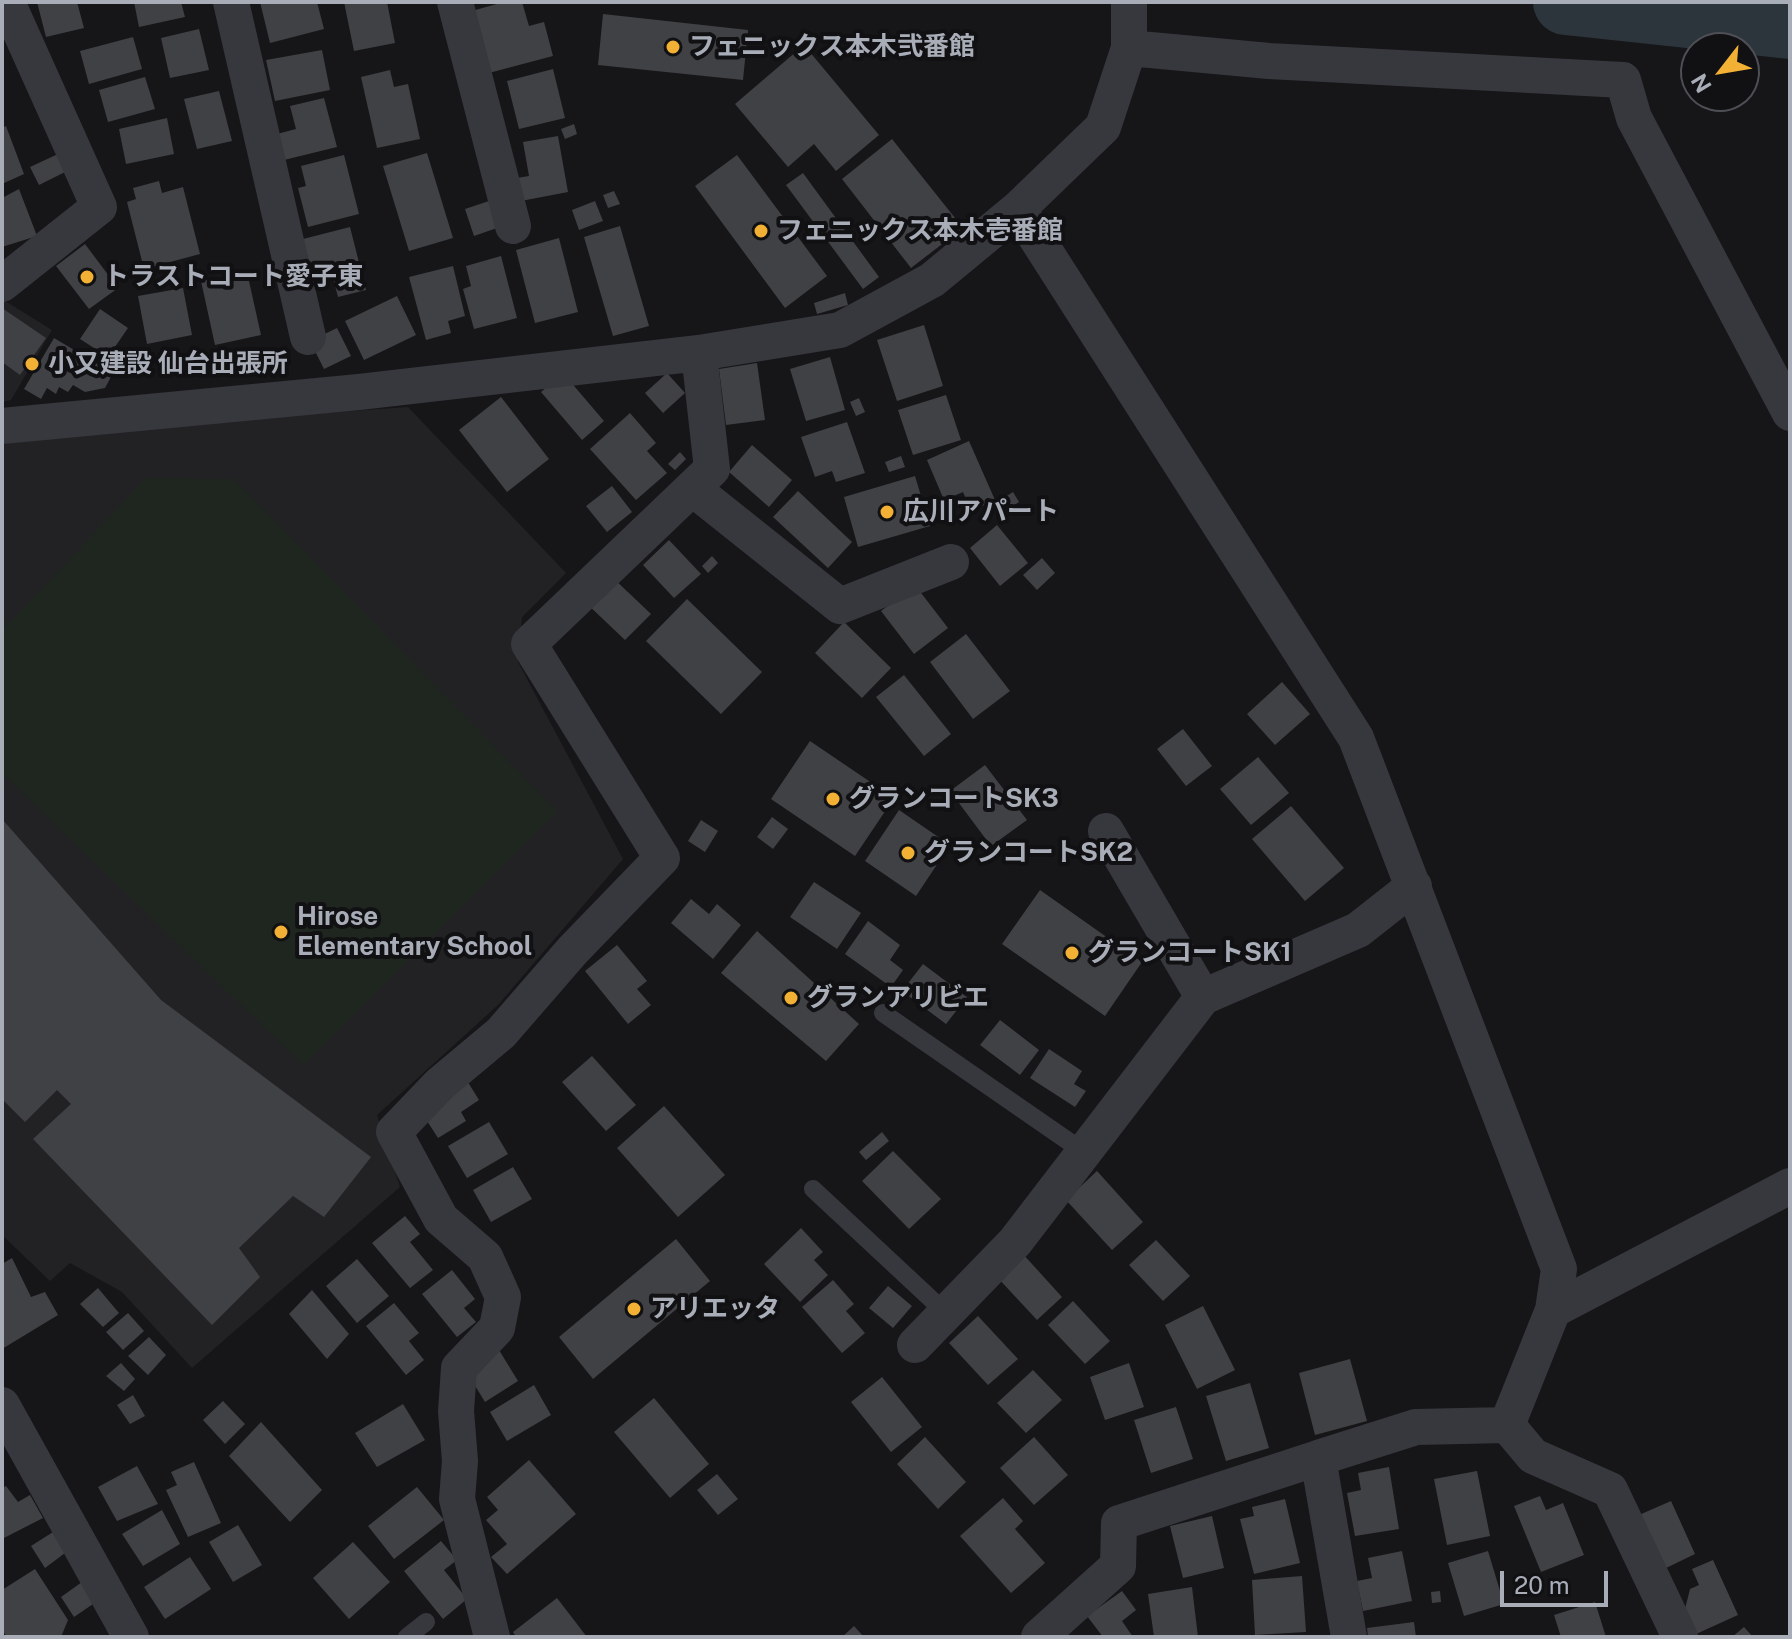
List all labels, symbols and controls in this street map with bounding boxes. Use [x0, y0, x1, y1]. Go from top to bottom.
place label: フェニックス本木弐番館 [689, 31, 975, 63]
north arrow [1680, 32, 1760, 112]
marker: フェニックス本木弐番館 [664, 38, 682, 56]
text: N [1686, 69, 1717, 97]
place label: フェニックス本木壱番館 [777, 215, 1063, 247]
marker: フェニックス本木壱番館 [752, 222, 770, 240]
place label: トラストコート愛子東 [103, 261, 363, 293]
marker: トラストコート愛子東 [78, 268, 96, 286]
place label: 小又建設 仙台出張所 [48, 348, 288, 380]
marker: 小又建設 仙台出張所 [23, 355, 41, 373]
place label: 広川アパート [903, 496, 1059, 528]
marker: 広川アパート [878, 503, 896, 521]
place label: グランコートSK3 [849, 783, 1059, 815]
marker: グランコートSK3 [824, 790, 842, 808]
place label: グランコートSK2 [924, 837, 1133, 869]
marker: グランコートSK2 [899, 844, 917, 862]
place label: Hirose Elementary School [297, 901, 532, 962]
marker: Hirose Elementary School [272, 923, 290, 941]
place label: グランコートSK1 [1088, 937, 1292, 969]
marker: グランコートSK1 [1063, 944, 1081, 962]
place label: グランアリビエ [807, 982, 989, 1014]
marker: グランアリビエ [782, 989, 800, 1007]
place label: アリエッタ [650, 1293, 780, 1325]
marker: アリエッタ [625, 1300, 643, 1318]
scale bar [1504, 1555, 1612, 1605]
text: 20 m [1514, 1571, 1570, 1599]

